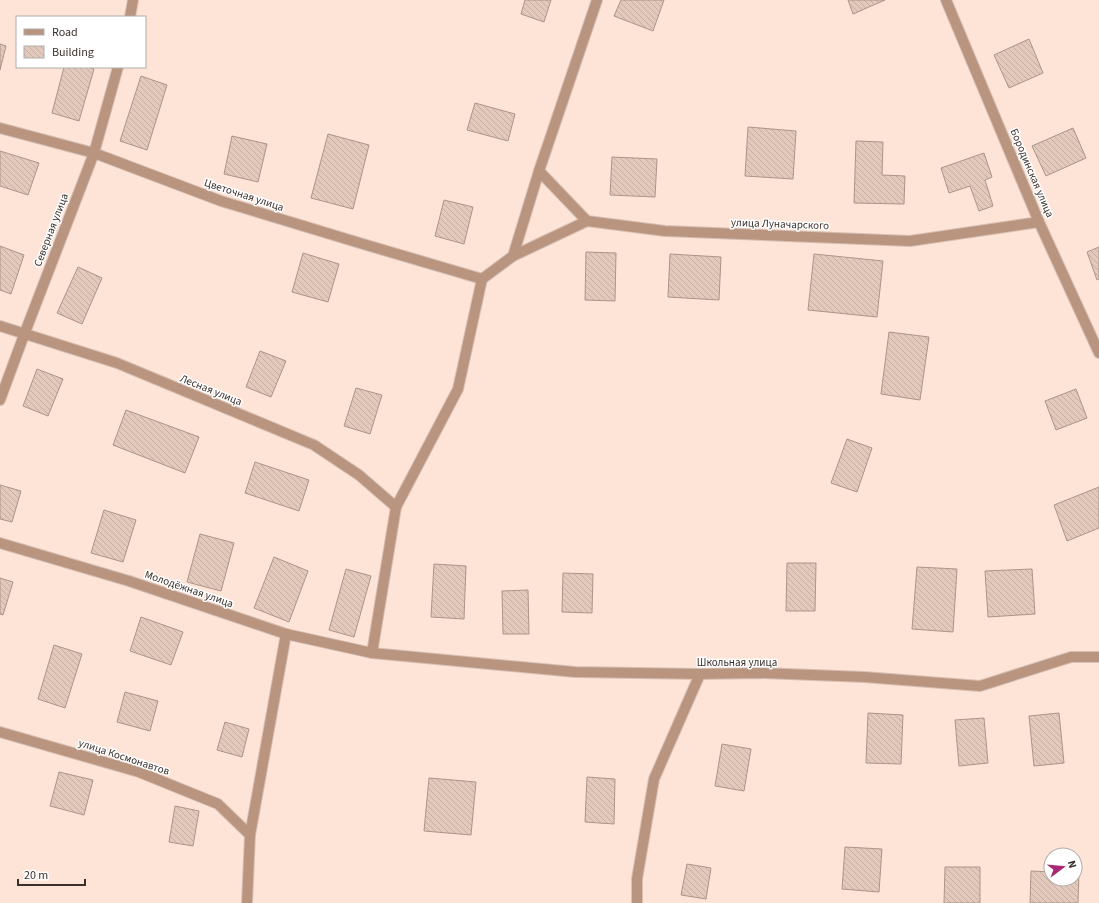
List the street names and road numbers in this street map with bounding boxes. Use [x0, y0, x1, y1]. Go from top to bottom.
street label: Бородинская улица [1006, 126, 1058, 220]
street label: Цветочная улица [202, 175, 286, 215]
street label: Северная улица [30, 191, 72, 269]
street label: улица Луначарского [731, 215, 829, 233]
street label: Лесная улица [178, 371, 244, 409]
street label: Молодёжная улица [143, 567, 235, 611]
street label: Школьная улица [697, 655, 777, 670]
street label: улица Космонавтов [77, 735, 172, 779]

